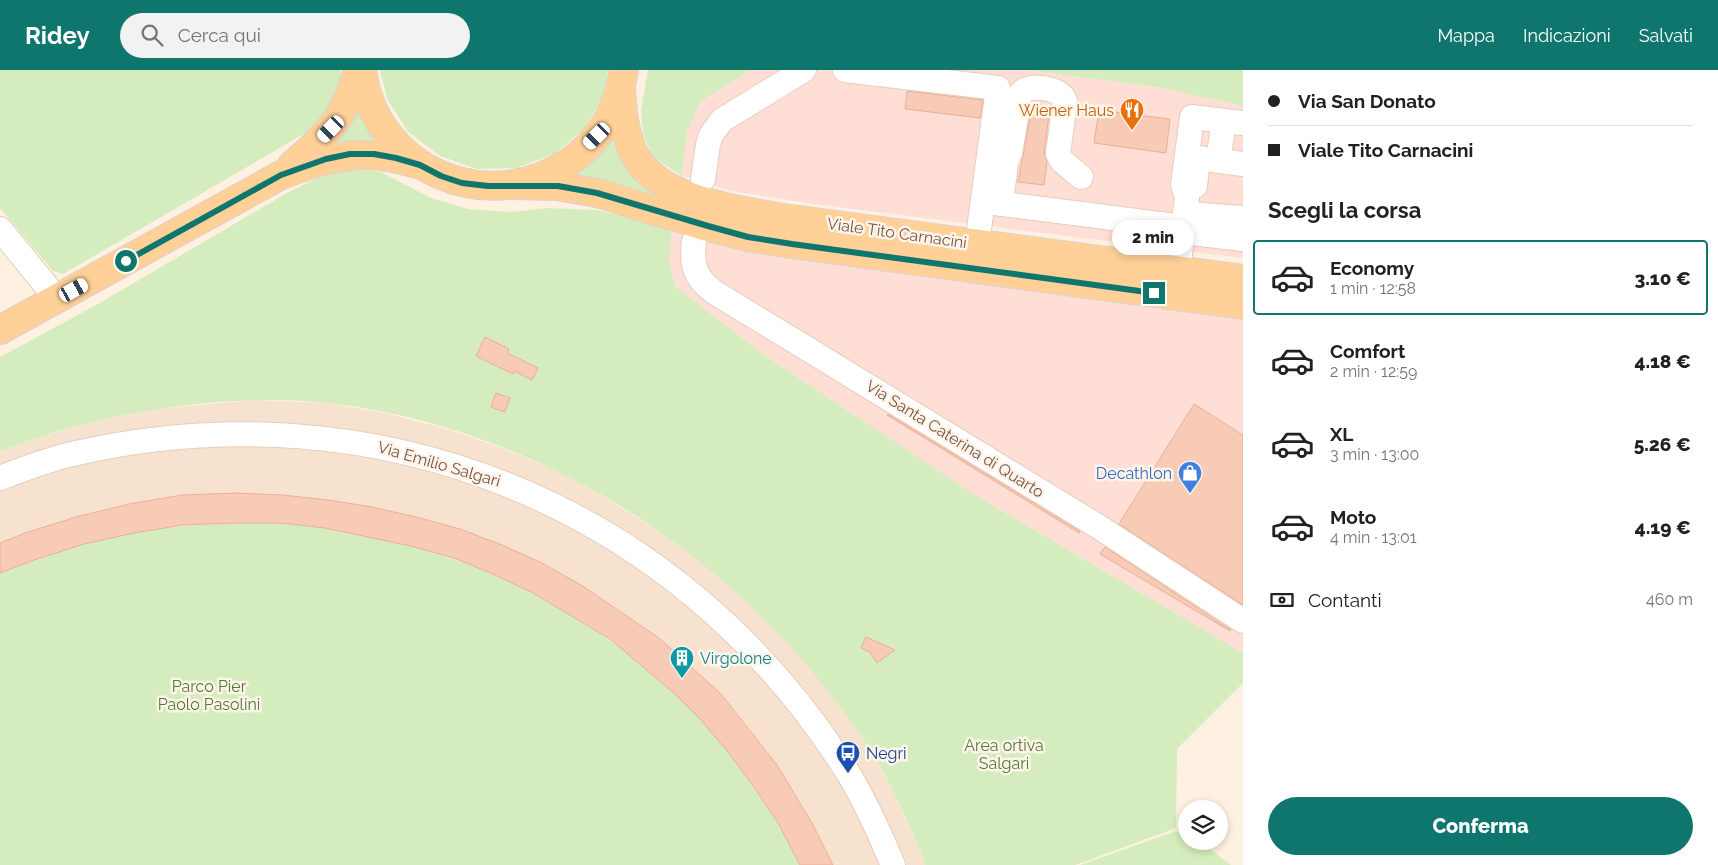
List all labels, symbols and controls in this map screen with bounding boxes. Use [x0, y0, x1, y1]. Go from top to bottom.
search box [120, 13, 470, 58]
text: Ridey [25, 21, 90, 50]
icon: search [138, 21, 166, 49]
text: Cerca qui [178, 24, 261, 46]
text: Mappa [1437, 25, 1495, 46]
text: Indicazioni [1523, 25, 1611, 46]
text: Salvati [1639, 25, 1693, 46]
text: Via San Donato [1298, 90, 1436, 112]
restaurant icon: Wiener Haus [1119, 97, 1145, 131]
place label: Wiener Haus [1019, 101, 1114, 120]
car [315, 113, 346, 145]
car [581, 120, 612, 152]
text: Viale Tito Carnacini [1298, 139, 1473, 161]
text: Scegli la corsa [1268, 197, 1421, 223]
street label: Viale Tito Carnacini [826, 214, 968, 252]
callout: 2 min [1113, 220, 1195, 256]
text: 2 min [1132, 228, 1174, 247]
route start [115, 250, 137, 272]
icon: car [1270, 255, 1315, 300]
text: Economy [1330, 257, 1414, 279]
text: 3.10 € [1635, 267, 1691, 289]
car [57, 276, 90, 304]
text: 1 min · 12:58 [1330, 279, 1416, 298]
route end [1143, 282, 1165, 304]
icon: car [1270, 338, 1315, 383]
text: Comfort [1330, 340, 1405, 362]
text: 4.18 € [1634, 350, 1691, 372]
text: 2 min · 12:59 [1330, 362, 1417, 381]
street label: Via Santa Caterina di Quarto [862, 376, 1048, 502]
icon: car [1270, 421, 1315, 466]
text: XL [1330, 423, 1353, 445]
text: 5.26 € [1634, 433, 1691, 455]
street label: Via Emilio Salgari [375, 437, 503, 491]
text: 3 min · 13:00 [1330, 445, 1419, 464]
shop icon: Decathlon [1177, 460, 1203, 494]
place label: Decathlon [1096, 464, 1172, 483]
icon: car [1270, 504, 1315, 549]
text: Moto [1330, 506, 1376, 528]
text: 4.19 € [1635, 516, 1691, 538]
text: 4 min · 13:01 [1330, 528, 1417, 547]
icon: cash [1268, 586, 1296, 614]
text: Contanti [1308, 589, 1382, 611]
text: 460 m [1646, 590, 1693, 609]
building icon: Virgolone [669, 645, 695, 679]
place label: Virgolone [700, 649, 772, 668]
park label: Parco Pier Paolo Pasolini [158, 677, 260, 714]
park label: Area ortiva Salgari [964, 736, 1044, 773]
bus stop icon: Negri [835, 740, 861, 774]
place label: Negri [866, 744, 907, 763]
button: Conferma [1268, 797, 1693, 855]
map controls [1178, 800, 1228, 850]
button: layers [1178, 800, 1228, 850]

